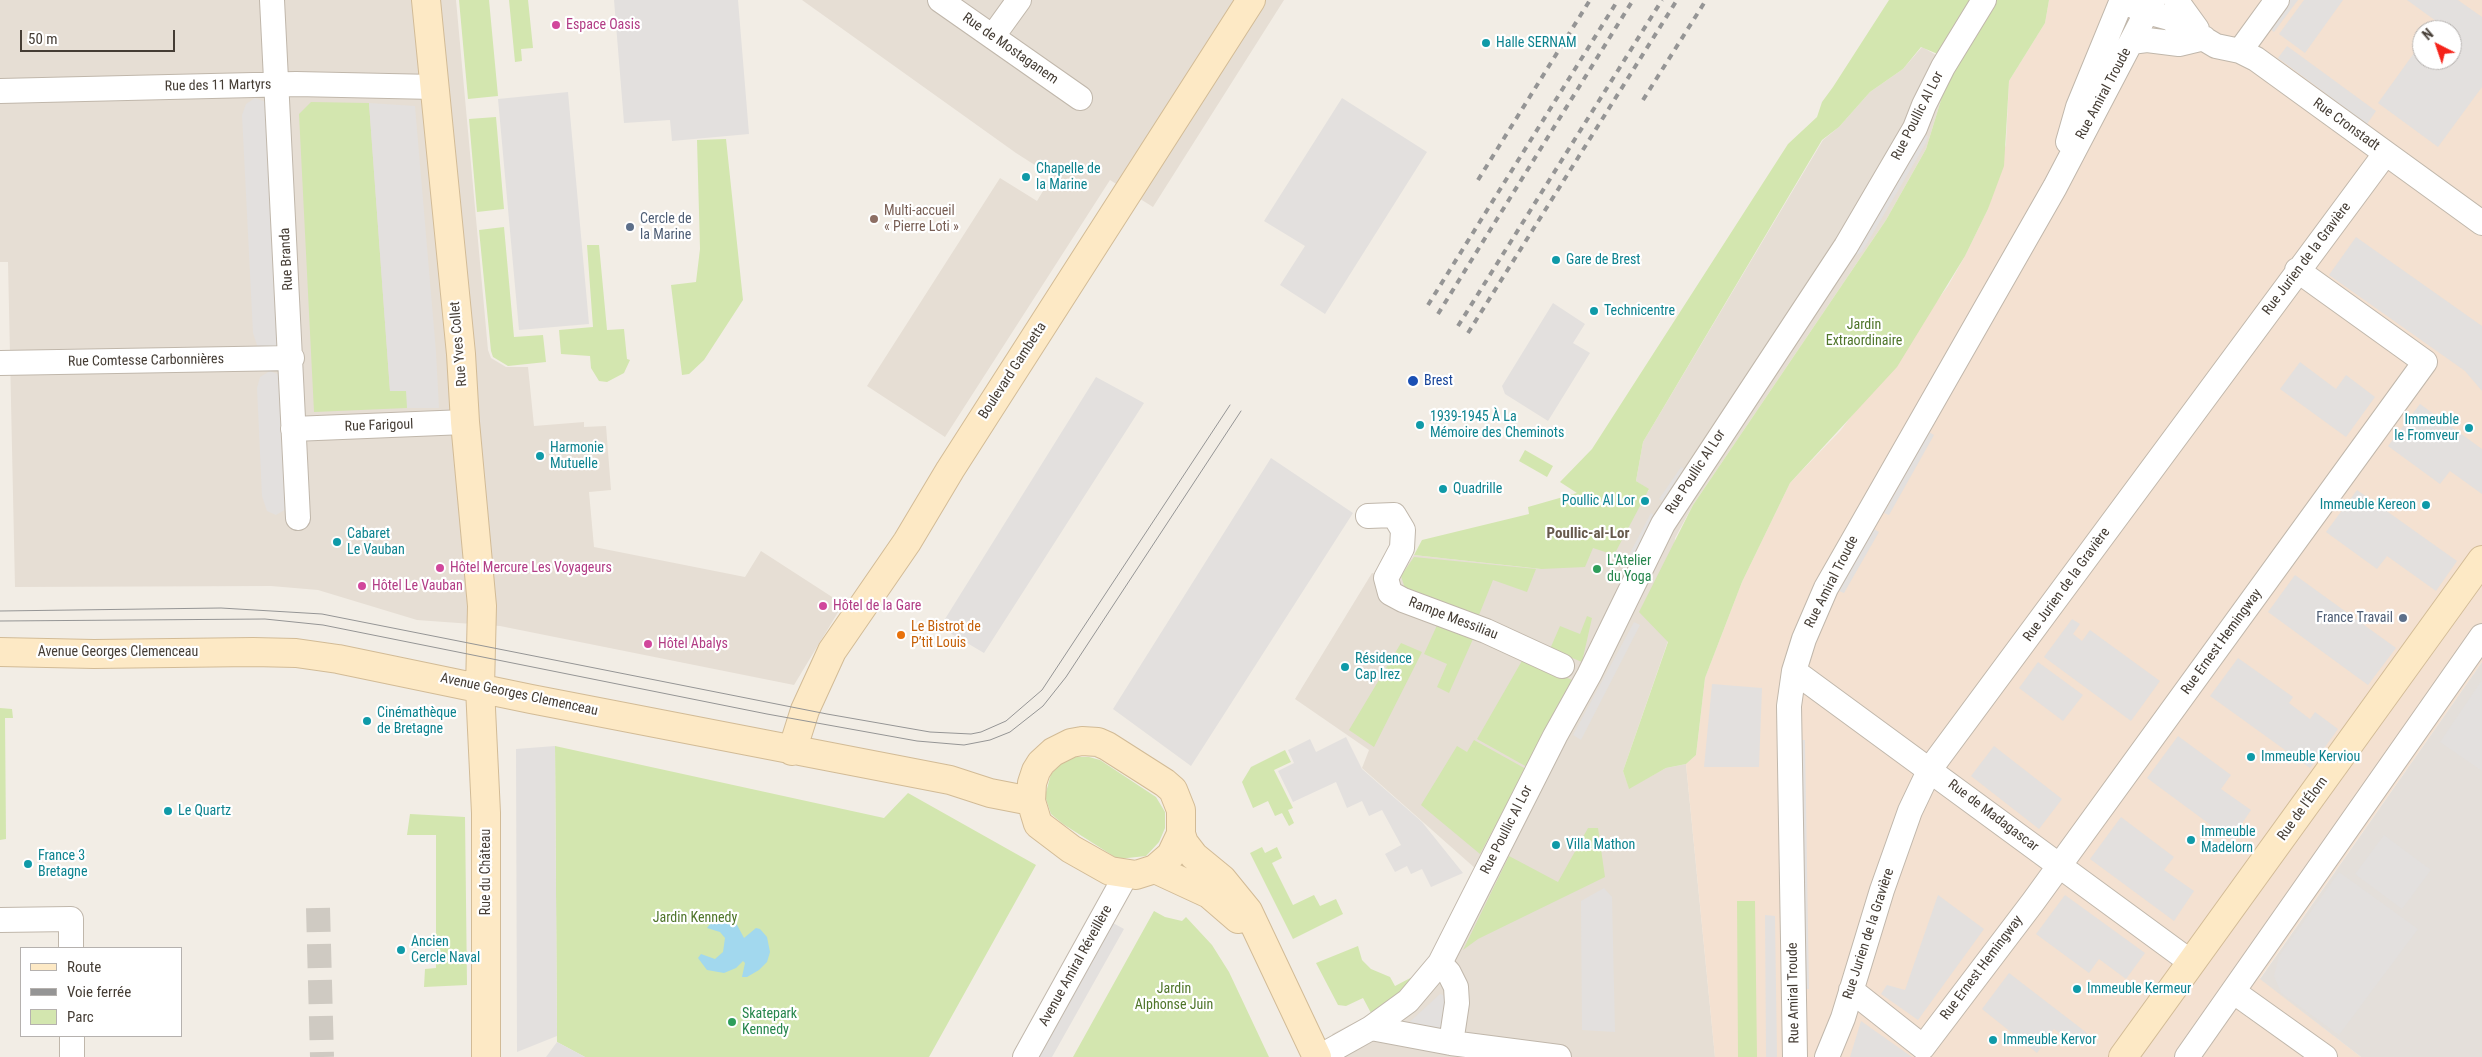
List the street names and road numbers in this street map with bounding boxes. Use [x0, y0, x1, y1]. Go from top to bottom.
street label: Rue de Mostaganem [959, 10, 1061, 88]
street label: Rue Amiral Troude [2073, 45, 2135, 143]
street label: Rue Poullic Al Lor [1888, 69, 1948, 163]
street label: Rue des 11 Martyrs [165, 77, 271, 95]
street label: Rue Cronstadt [2309, 95, 2383, 155]
street label: Rue Jurien de la Gravière [2259, 199, 2355, 319]
street label: Rue Branda [277, 227, 297, 291]
street label: Rue Yves Collet [447, 301, 471, 387]
street label: Boulevard Gambetta [975, 319, 1051, 423]
street label: Rue Comtesse Carbonnières [68, 351, 224, 371]
street label: Rue Farigoul [344, 416, 414, 436]
street label: Rue Poullic Al Lor [1662, 427, 1730, 517]
street label: Rue Jurien de la Gravière [2020, 525, 2114, 645]
street label: Rue Amiral Troude [1802, 533, 1862, 631]
street label: Rue Ernest Hemingway [2178, 586, 2266, 698]
street label: Rampe Messiliau [1406, 594, 1500, 644]
street label: Avenue Georges Clemenceau [38, 644, 198, 660]
street label: Avenue Georges Clemenceau [439, 670, 599, 720]
street label: Rue de l'Élorn [2274, 774, 2332, 844]
street label: Rue de Madagascar [1944, 776, 2042, 856]
street label: Rue Poullic Al Lor [1477, 783, 1537, 877]
street label: Rue du Château [478, 829, 494, 915]
street label: Rue Jurien de la Gravière [1840, 866, 1898, 1002]
street label: Avenue Amiral Réveillère [1036, 903, 1116, 1029]
street label: Rue Ernest Hemingway [1937, 912, 2027, 1024]
street label: Rue Amiral Troude [1785, 942, 1803, 1044]

